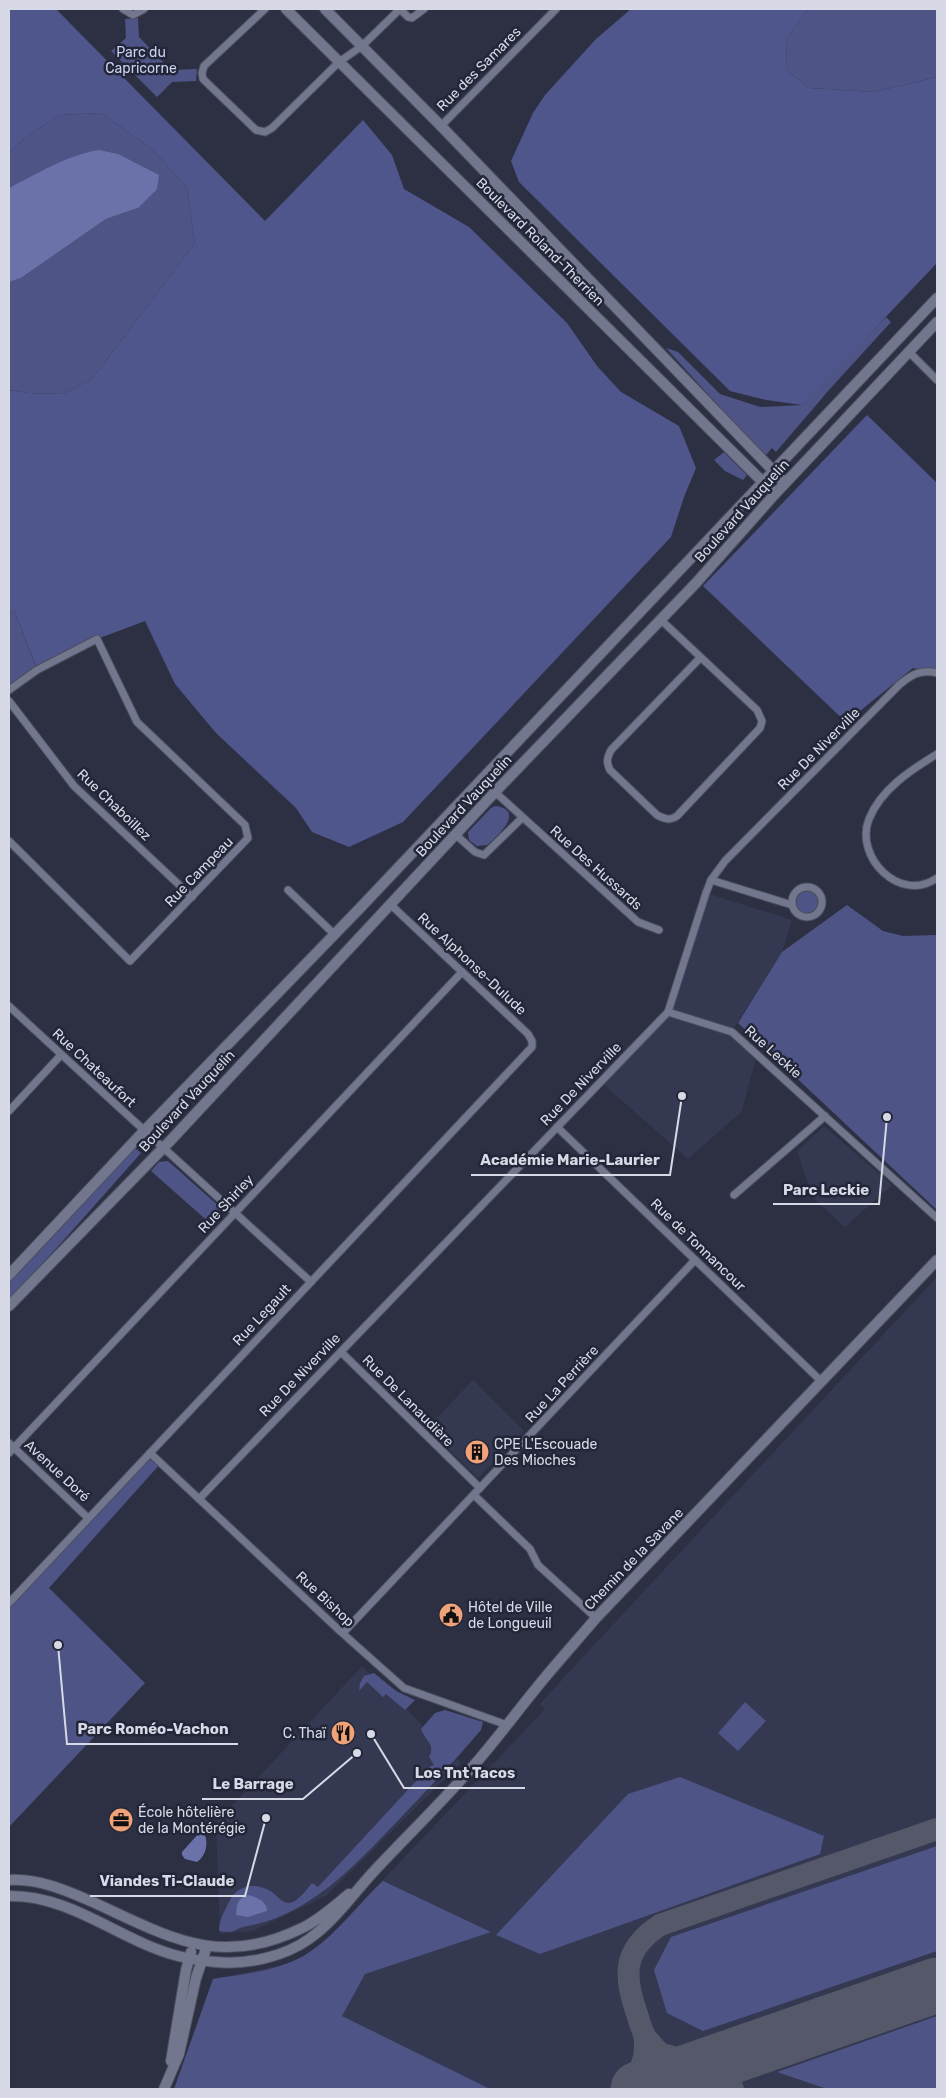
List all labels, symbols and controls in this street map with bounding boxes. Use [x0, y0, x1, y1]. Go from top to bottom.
street label: Rue des Samares [433, 23, 525, 115]
park label: Parc du Capricorne [105, 44, 177, 77]
street label: Boulevard Roland-Therrien [472, 174, 608, 310]
street label: Boulevard Vauquelin [691, 456, 793, 566]
street label: Rue De Niverville [774, 704, 864, 794]
street label: Boulevard Vauquelin [412, 752, 516, 860]
street label: Rue Chaboillez [74, 766, 154, 844]
street label: Rue Des Hussards [546, 822, 646, 914]
street label: Rue Campeau [161, 833, 237, 911]
street label: Rue Alphonse-Dulude [414, 909, 530, 1019]
street label: Rue Leckie [741, 1022, 805, 1082]
street label: Rue Chateaufort [49, 1025, 140, 1111]
street label: Rue De Niverville [537, 1039, 625, 1129]
street label: Boulevard Vauquelin [135, 1047, 239, 1155]
callout: Académie Marie-Laurier [471, 1145, 670, 1175]
text: Académie Marie-Laurier [480, 1151, 660, 1169]
street label: Rue Shirley [195, 1171, 257, 1237]
callout: Parc Leckie [773, 1174, 879, 1204]
text: Parc Leckie [783, 1181, 869, 1199]
street label: Rue de Tonnancour [647, 1195, 750, 1295]
street label: Rue Legault [229, 1280, 295, 1349]
street label: Rue De Niverville [256, 1330, 344, 1420]
street label: Rue La Perrière [522, 1342, 602, 1426]
street label: Rue De Lanaudière [359, 1352, 457, 1450]
street label: Avenue Doré [21, 1436, 93, 1506]
place label: CPE L'Escouade Des Mioches [494, 1436, 598, 1469]
building icon: CPE L'Escouade Des Mioches [464, 1439, 490, 1465]
street label: Chemin de la Savane [581, 1504, 687, 1614]
street label: Rue Bishop [292, 1568, 358, 1630]
place label: Hôtel de Ville de Longueuil [468, 1599, 553, 1632]
public building icon: Hôtel de Ville de Longueuil [438, 1602, 464, 1628]
callout: Parc Roméo-Vachon [67, 1714, 238, 1744]
text: Parc Roméo-Vachon [77, 1720, 229, 1738]
restaurant icon: C. Thaï [330, 1720, 356, 1746]
place label: C. Thaï [283, 1725, 327, 1742]
callout: Los Tnt Tacos [404, 1758, 525, 1788]
text: Los Tnt Tacos [415, 1764, 515, 1782]
callout: Le Barrage [202, 1769, 303, 1799]
text: Le Barrage [212, 1775, 294, 1793]
place label: École hôtelière de la Montérégie [138, 1803, 246, 1837]
office icon: École hôtelière de la Montérégie [108, 1807, 134, 1833]
callout: Viandes Ti-Claude [90, 1866, 245, 1896]
text: Viandes Ti-Claude [100, 1872, 235, 1890]

